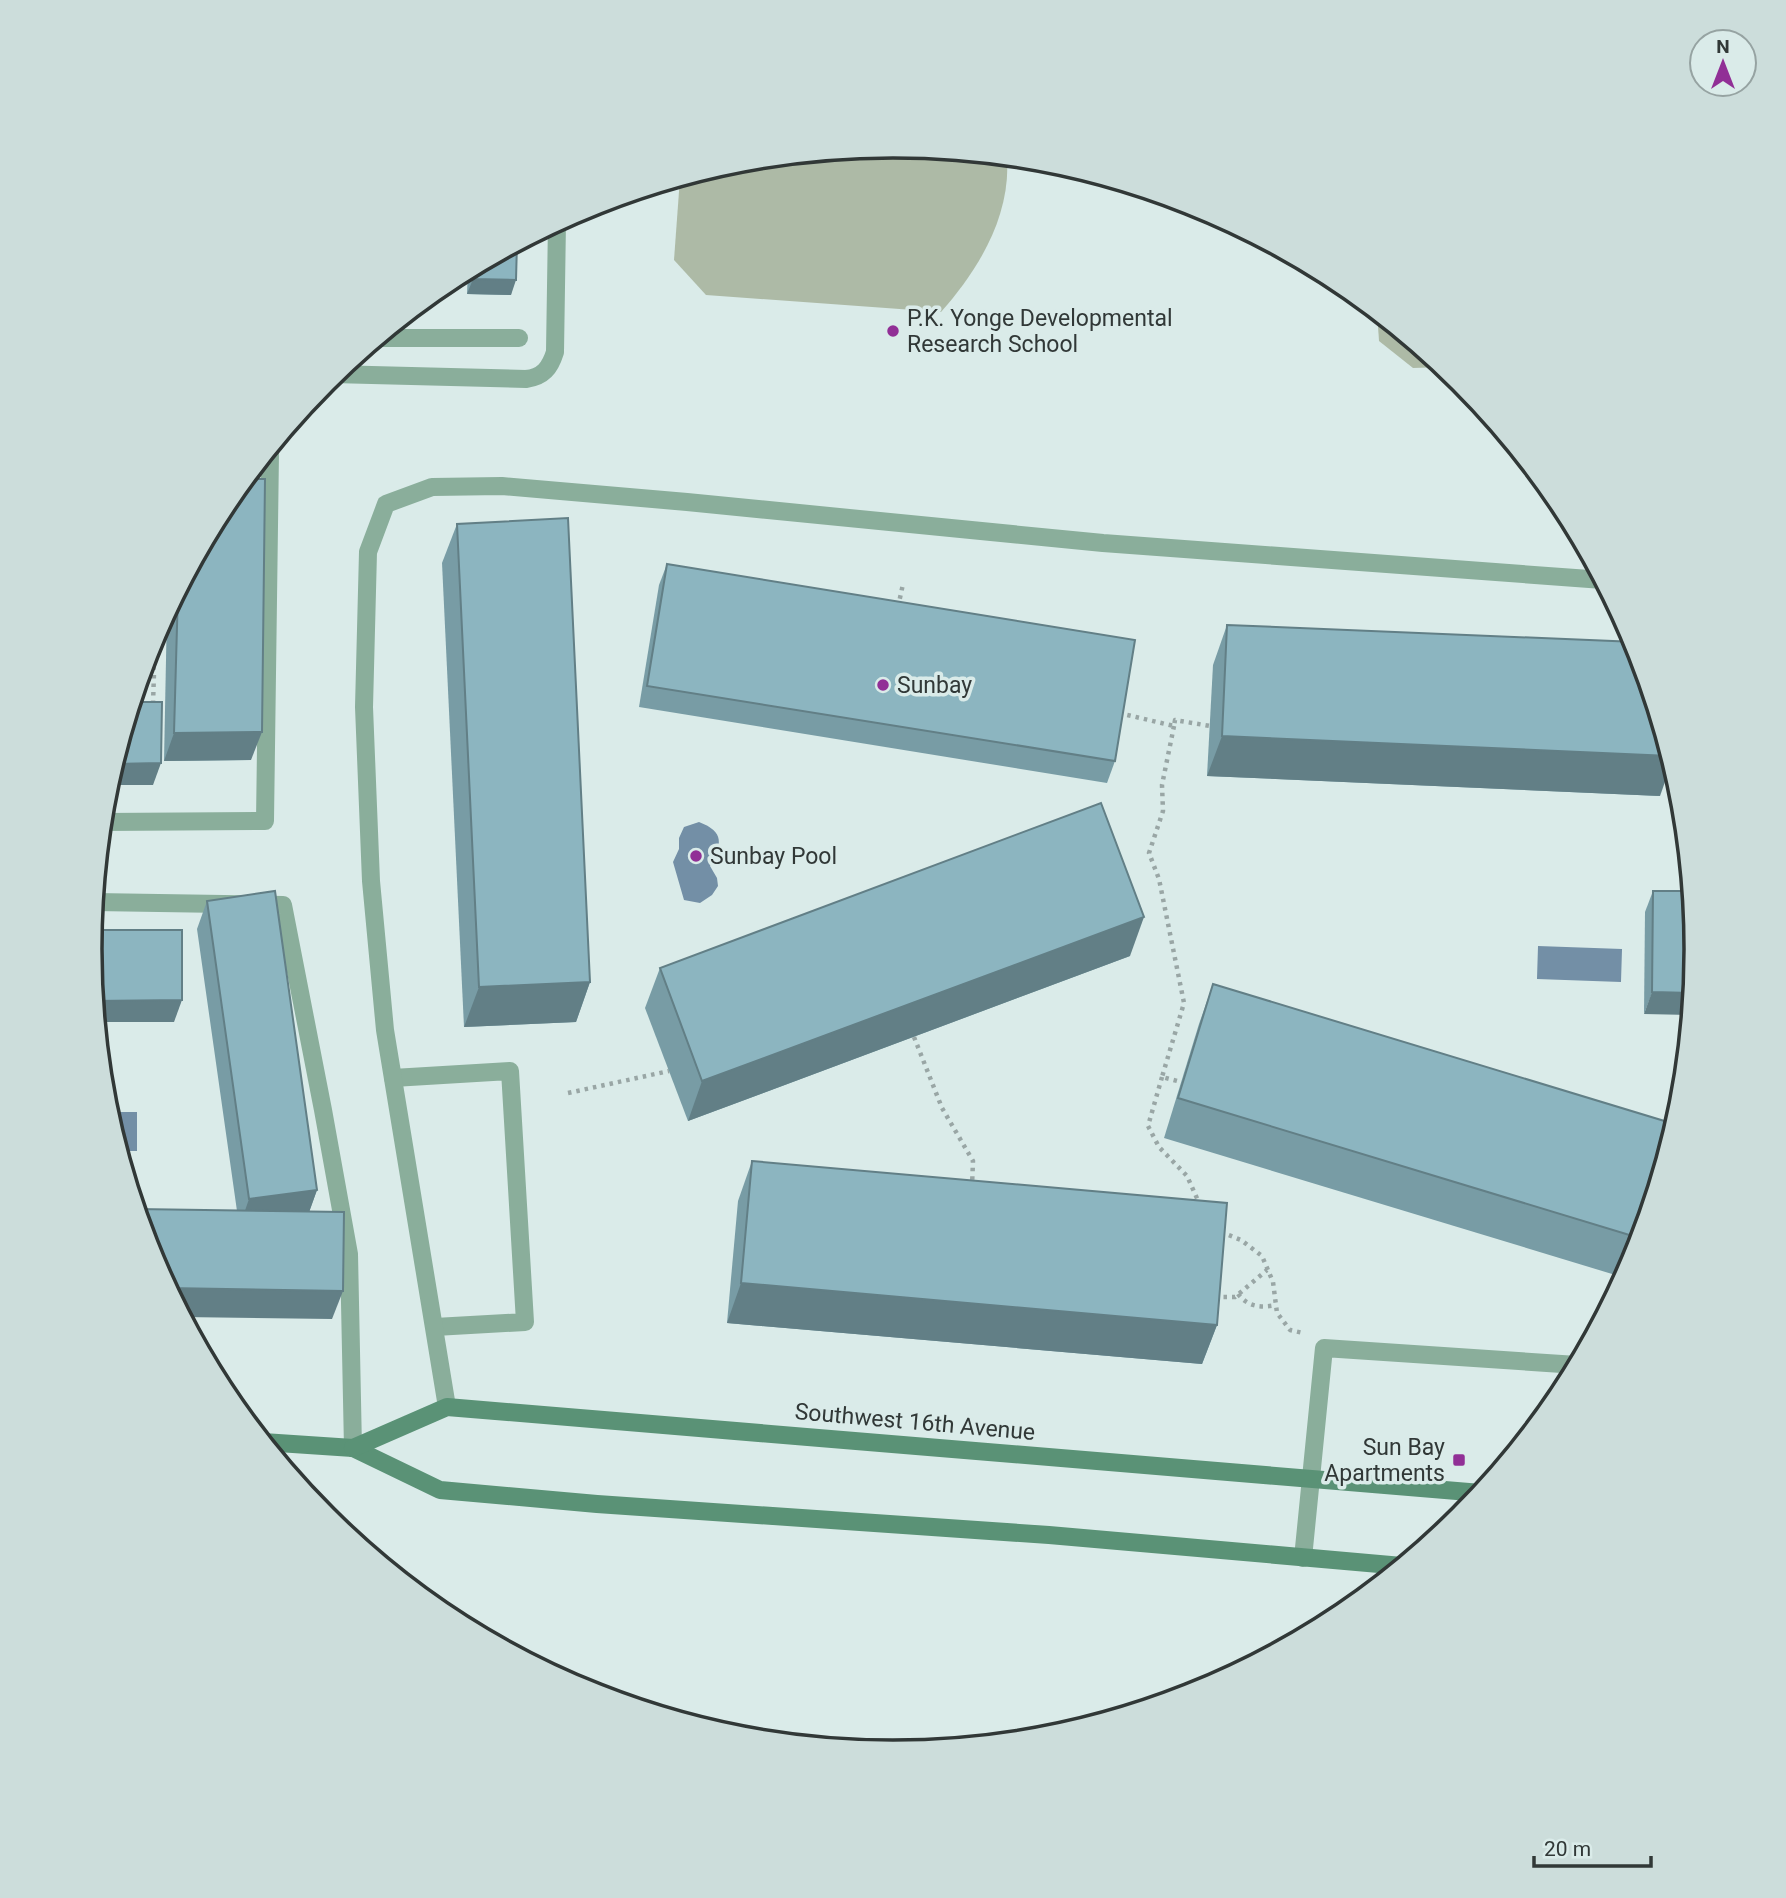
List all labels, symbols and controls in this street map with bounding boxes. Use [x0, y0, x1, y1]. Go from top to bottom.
north arrow [1688, 28, 1758, 98]
text: N [1716, 35, 1730, 58]
place label: P.K. Yonge Developmental Research School [907, 305, 1173, 358]
marker: P.K. Yonge Developmental Research School [885, 323, 901, 339]
place label: Sunbay [897, 672, 972, 699]
marker: Sunbay [875, 677, 891, 693]
place label: Sunbay Pool [710, 843, 837, 870]
marker: Sunbay Pool [688, 848, 704, 864]
street label: Southwest 16th Avenue [794, 1398, 1036, 1446]
place label: Sun Bay Apartments [1324, 1434, 1445, 1487]
marker: Sun Bay Apartments [1451, 1452, 1467, 1468]
scale bar [1534, 1825, 1651, 1869]
text: 20 m [1544, 1837, 1591, 1861]

